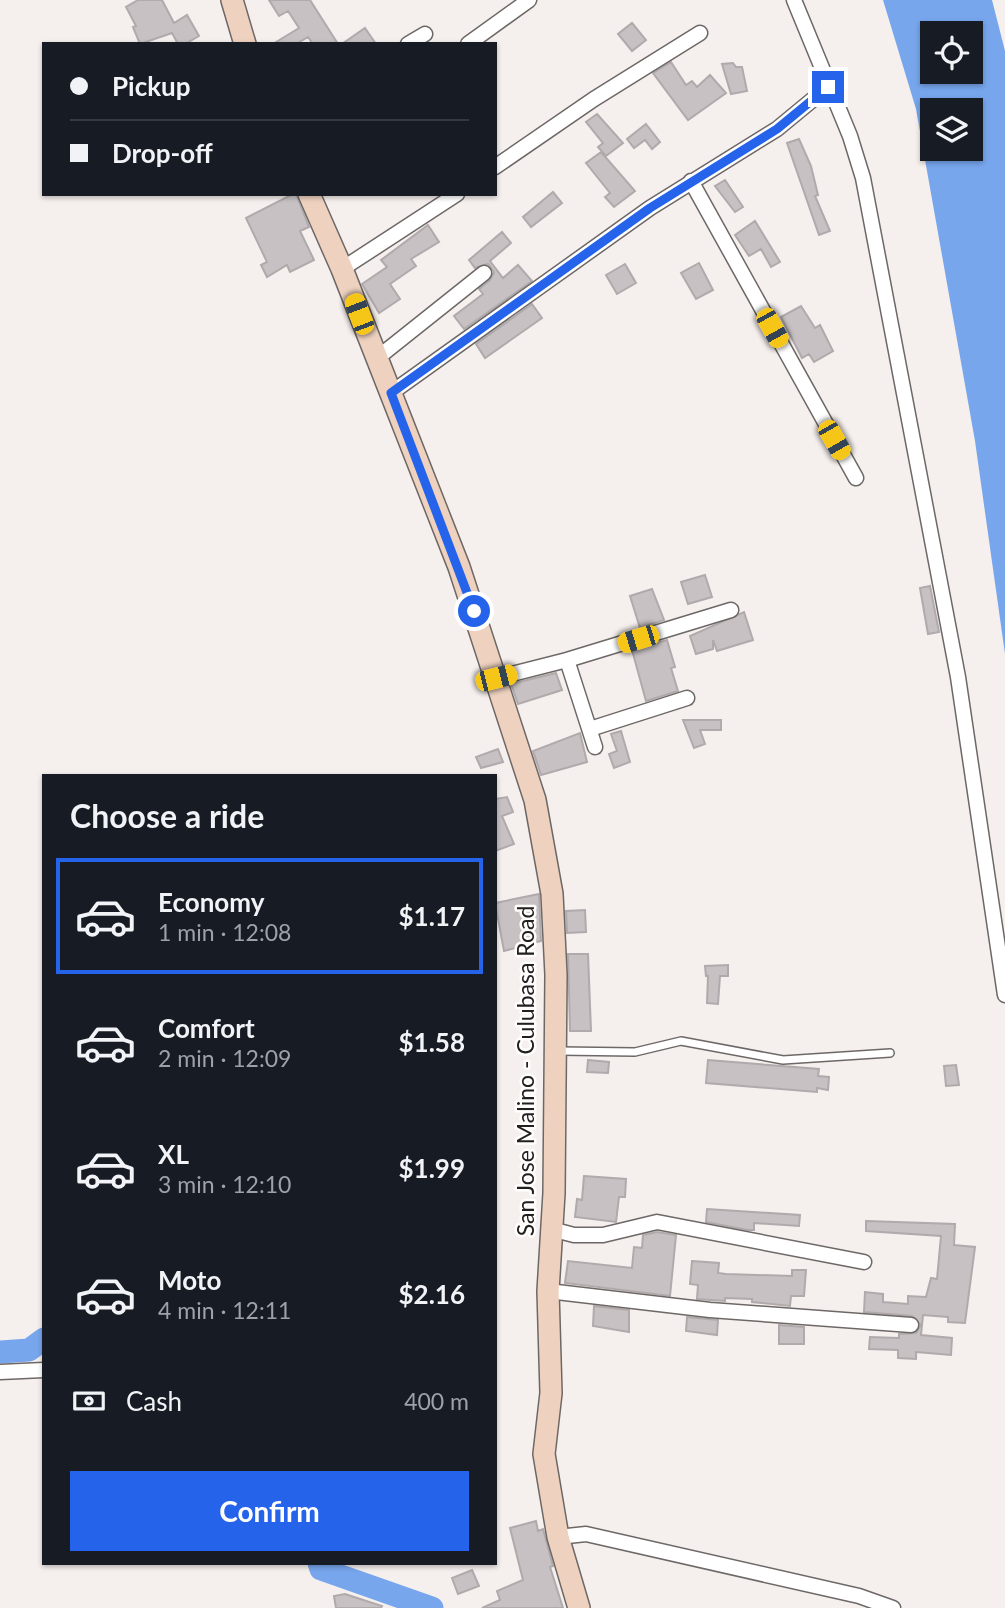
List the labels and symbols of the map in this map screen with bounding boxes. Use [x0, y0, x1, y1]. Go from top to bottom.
route end [812, 71, 844, 103]
car [342, 291, 377, 337]
car [753, 305, 792, 351]
car [815, 417, 854, 463]
route start [458, 595, 490, 627]
car [615, 623, 662, 655]
car [474, 663, 519, 693]
street label: San Jose Malino - Culubasa Road [511, 906, 539, 1236]

